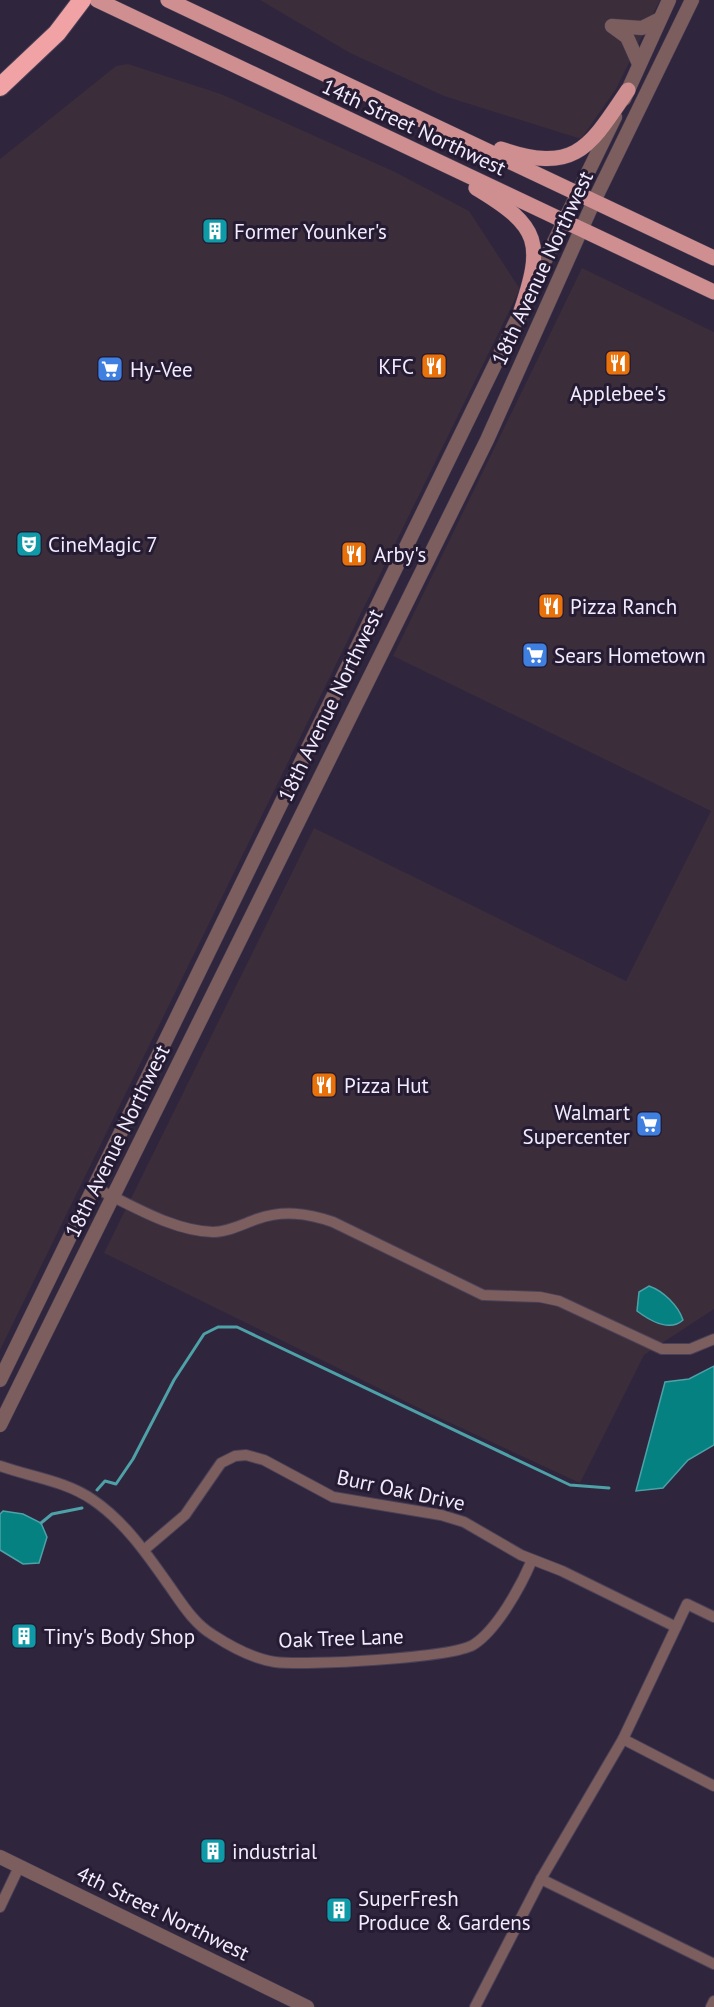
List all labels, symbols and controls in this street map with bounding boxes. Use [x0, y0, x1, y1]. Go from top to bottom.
street label: 14th Street Northwest [318, 73, 510, 181]
street label: 18th Avenue Northwest [485, 167, 599, 369]
building icon: Former Younker's [200, 216, 230, 246]
place label: Former Younker's [234, 218, 387, 245]
restaurant icon: Applebee's [603, 348, 633, 378]
restaurant icon: KFC [419, 351, 449, 381]
place label: KFC [378, 353, 414, 380]
supermarket icon: Hy-Vee [95, 354, 125, 384]
place label: Hy-Vee [130, 356, 193, 383]
place label: Applebee's [570, 380, 666, 407]
theatre icon: CineMagic 7 [14, 529, 44, 559]
place label: CineMagic 7 [48, 531, 158, 558]
restaurant icon: Arby's [339, 539, 369, 569]
place label: Arby's [374, 541, 426, 568]
restaurant icon: Pizza Ranch [536, 591, 566, 621]
place label: Pizza Ranch [570, 593, 677, 620]
street label: 18th Avenue Northwest [272, 604, 388, 806]
supermarket icon: Sears Hometown [520, 640, 550, 670]
place label: Sears Hometown [554, 642, 706, 669]
street label: 18th Avenue Northwest [59, 1040, 175, 1242]
restaurant icon: Pizza Hut [309, 1070, 339, 1100]
place label: Pizza Hut [344, 1072, 429, 1099]
place label: Walmart Supercenter [523, 1099, 630, 1150]
supermarket icon: Walmart Supercenter [634, 1109, 664, 1139]
street label: Burr Oak Drive [334, 1463, 468, 1517]
building icon: Tiny's Body Shop [9, 1621, 39, 1651]
street label: Oak Tree Lane [278, 1622, 404, 1654]
place label: Tiny's Body Shop [44, 1623, 195, 1650]
building icon: industrial [198, 1836, 228, 1866]
place label: industrial [232, 1838, 317, 1865]
street label: 4th Street Northwest [72, 1860, 254, 1966]
place label: SuperFresh Produce & Gardens [358, 1885, 531, 1936]
building icon: SuperFresh Produce & Gardens [324, 1895, 354, 1925]

